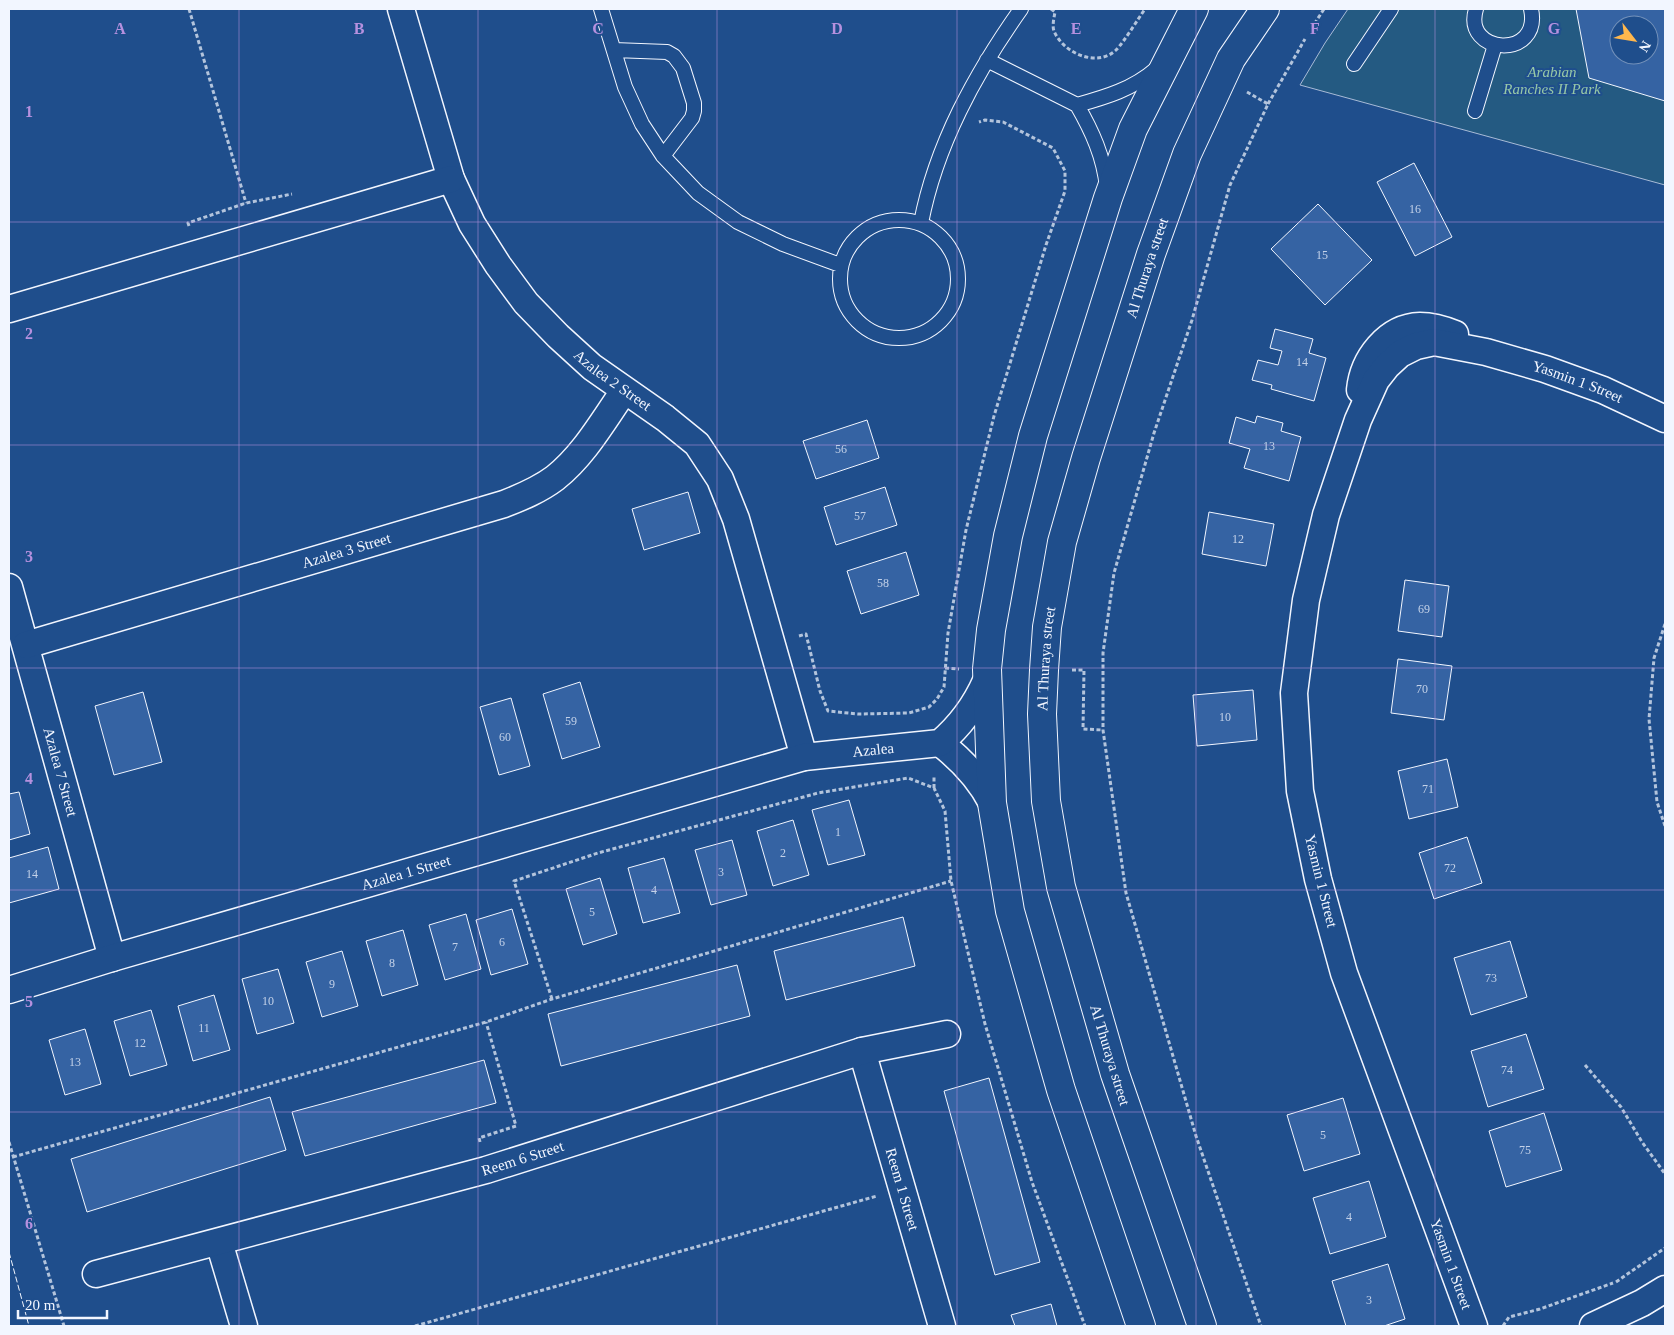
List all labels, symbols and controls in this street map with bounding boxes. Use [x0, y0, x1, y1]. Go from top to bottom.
north arrow [1609, 15, 1659, 65]
text: A [114, 20, 126, 37]
text: B [354, 20, 365, 37]
text: C [592, 20, 604, 37]
text: D [831, 20, 843, 37]
text: E [1071, 20, 1081, 37]
text: F [1310, 20, 1320, 37]
text: G [1548, 20, 1561, 37]
text: N [1636, 38, 1654, 55]
park label: Arabian Ranches II Park [1502, 64, 1601, 97]
text: 1 [25, 103, 33, 120]
house number: 16 [1409, 202, 1421, 216]
street label: Al Thuraya street [1123, 215, 1172, 320]
house number: 15 [1316, 248, 1328, 262]
text: 2 [25, 325, 33, 342]
street label: Azalea 2 Street [571, 347, 655, 414]
house number: 14 [1296, 355, 1308, 369]
street label: Yasmin 1 Street [1531, 358, 1626, 406]
house number: 13 [1263, 439, 1275, 453]
house number: 56 [835, 442, 847, 456]
house number: 57 [854, 509, 866, 523]
street label: Azalea 3 Street [300, 530, 393, 571]
house number: 12 [1232, 532, 1244, 546]
text: 3 [25, 548, 33, 565]
house number: 58 [877, 576, 889, 590]
house number: 69 [1418, 602, 1430, 616]
street label: Al Thuraya street [1034, 604, 1059, 711]
house number: 70 [1416, 682, 1428, 696]
house number: 10 [1219, 710, 1231, 724]
house number: 59 [565, 714, 577, 728]
street label: Azalea 7 Street [40, 726, 81, 819]
house number: 60 [499, 730, 511, 744]
street label: Azalea [852, 740, 895, 760]
text: 4 [25, 770, 33, 787]
house number: 71 [1422, 782, 1434, 796]
house number: 1 [835, 825, 841, 839]
street label: Yasmin 1 Street [1302, 833, 1340, 930]
house number: 2 [780, 846, 786, 860]
street label: Azalea 1 Street [360, 852, 453, 893]
house number: 72 [1444, 861, 1456, 875]
house number: 3 [718, 865, 724, 879]
house number: 14 [26, 867, 38, 881]
house number: 4 [651, 883, 657, 897]
house number: 5 [589, 905, 595, 919]
house number: 6 [499, 935, 505, 949]
house number: 7 [452, 940, 458, 954]
house number: 8 [389, 956, 395, 970]
house number: 73 [1485, 971, 1497, 985]
house number: 9 [329, 977, 335, 991]
text: 5 [25, 993, 33, 1010]
house number: 10 [262, 994, 274, 1008]
street label: Al Thuraya street [1087, 1003, 1133, 1108]
house number: 11 [198, 1021, 210, 1035]
house number: 12 [134, 1036, 146, 1050]
house number: 13 [69, 1055, 81, 1069]
house number: 74 [1501, 1063, 1513, 1077]
house number: 5 [1320, 1128, 1326, 1142]
street label: Reem 6 Street [480, 1138, 566, 1179]
house number: 75 [1519, 1143, 1531, 1157]
street label: Reem 1 Street [883, 1146, 922, 1233]
house number: 4 [1346, 1210, 1352, 1224]
text: 6 [25, 1215, 33, 1232]
street label: Yasmin 1 Street [1427, 1217, 1475, 1312]
scale bar [18, 1288, 106, 1320]
house number: 3 [1366, 1293, 1372, 1307]
text: 20 m [25, 1297, 56, 1313]

